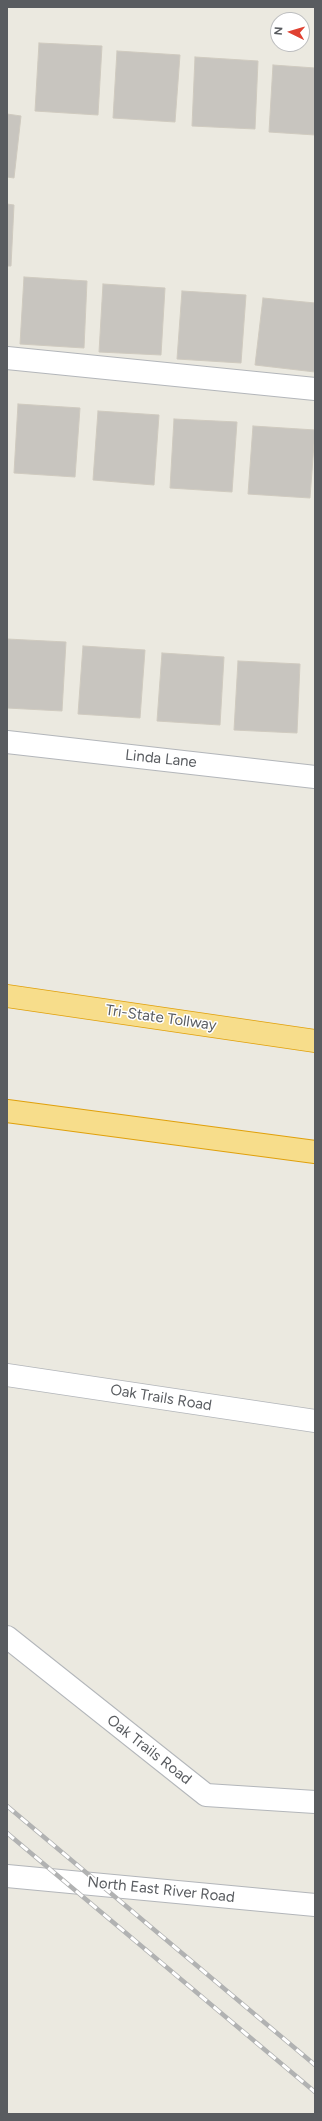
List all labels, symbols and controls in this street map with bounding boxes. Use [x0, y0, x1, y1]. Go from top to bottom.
north arrow [270, 12, 310, 52]
text: N [272, 26, 285, 36]
street label: Linda Lane [124, 746, 198, 772]
street label: Tri-State Tollway [104, 1001, 218, 1035]
street label: Oak Trails Road [109, 1381, 213, 1415]
street label: Oak Trails Road [103, 1711, 195, 1789]
street label: North East River Road [86, 1873, 236, 1907]

